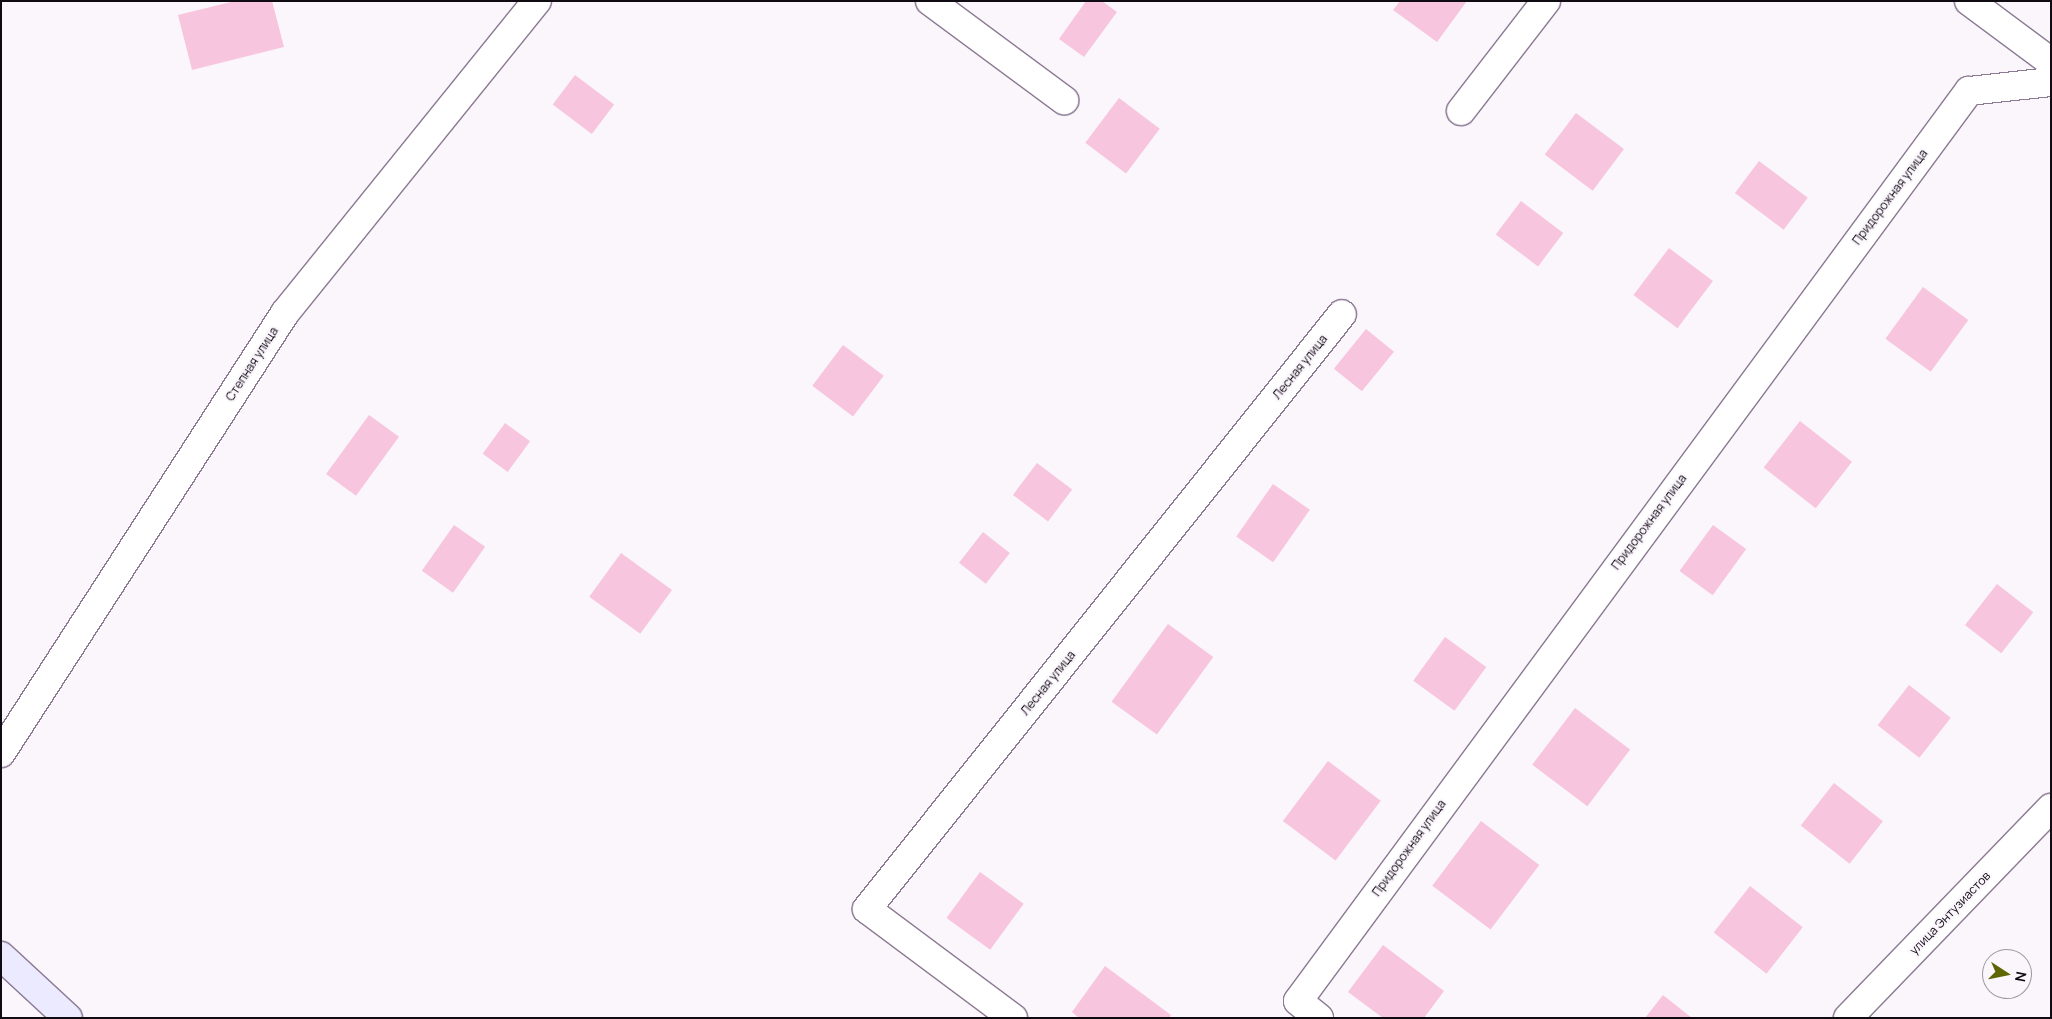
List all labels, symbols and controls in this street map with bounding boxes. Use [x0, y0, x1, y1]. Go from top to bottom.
street label: Придорожная улица [1849, 146, 1931, 248]
street label: Степная улица [223, 324, 281, 404]
street label: Лесная улица [1270, 332, 1330, 402]
street label: Придорожная улица [1608, 471, 1690, 573]
street label: Лесная улица [1018, 648, 1078, 718]
street label: Придорожная улица [1369, 797, 1449, 899]
street label: улица Энтузиастов [1907, 869, 1993, 957]
north arrow [1982, 949, 2032, 999]
text: N [2011, 970, 2032, 984]

